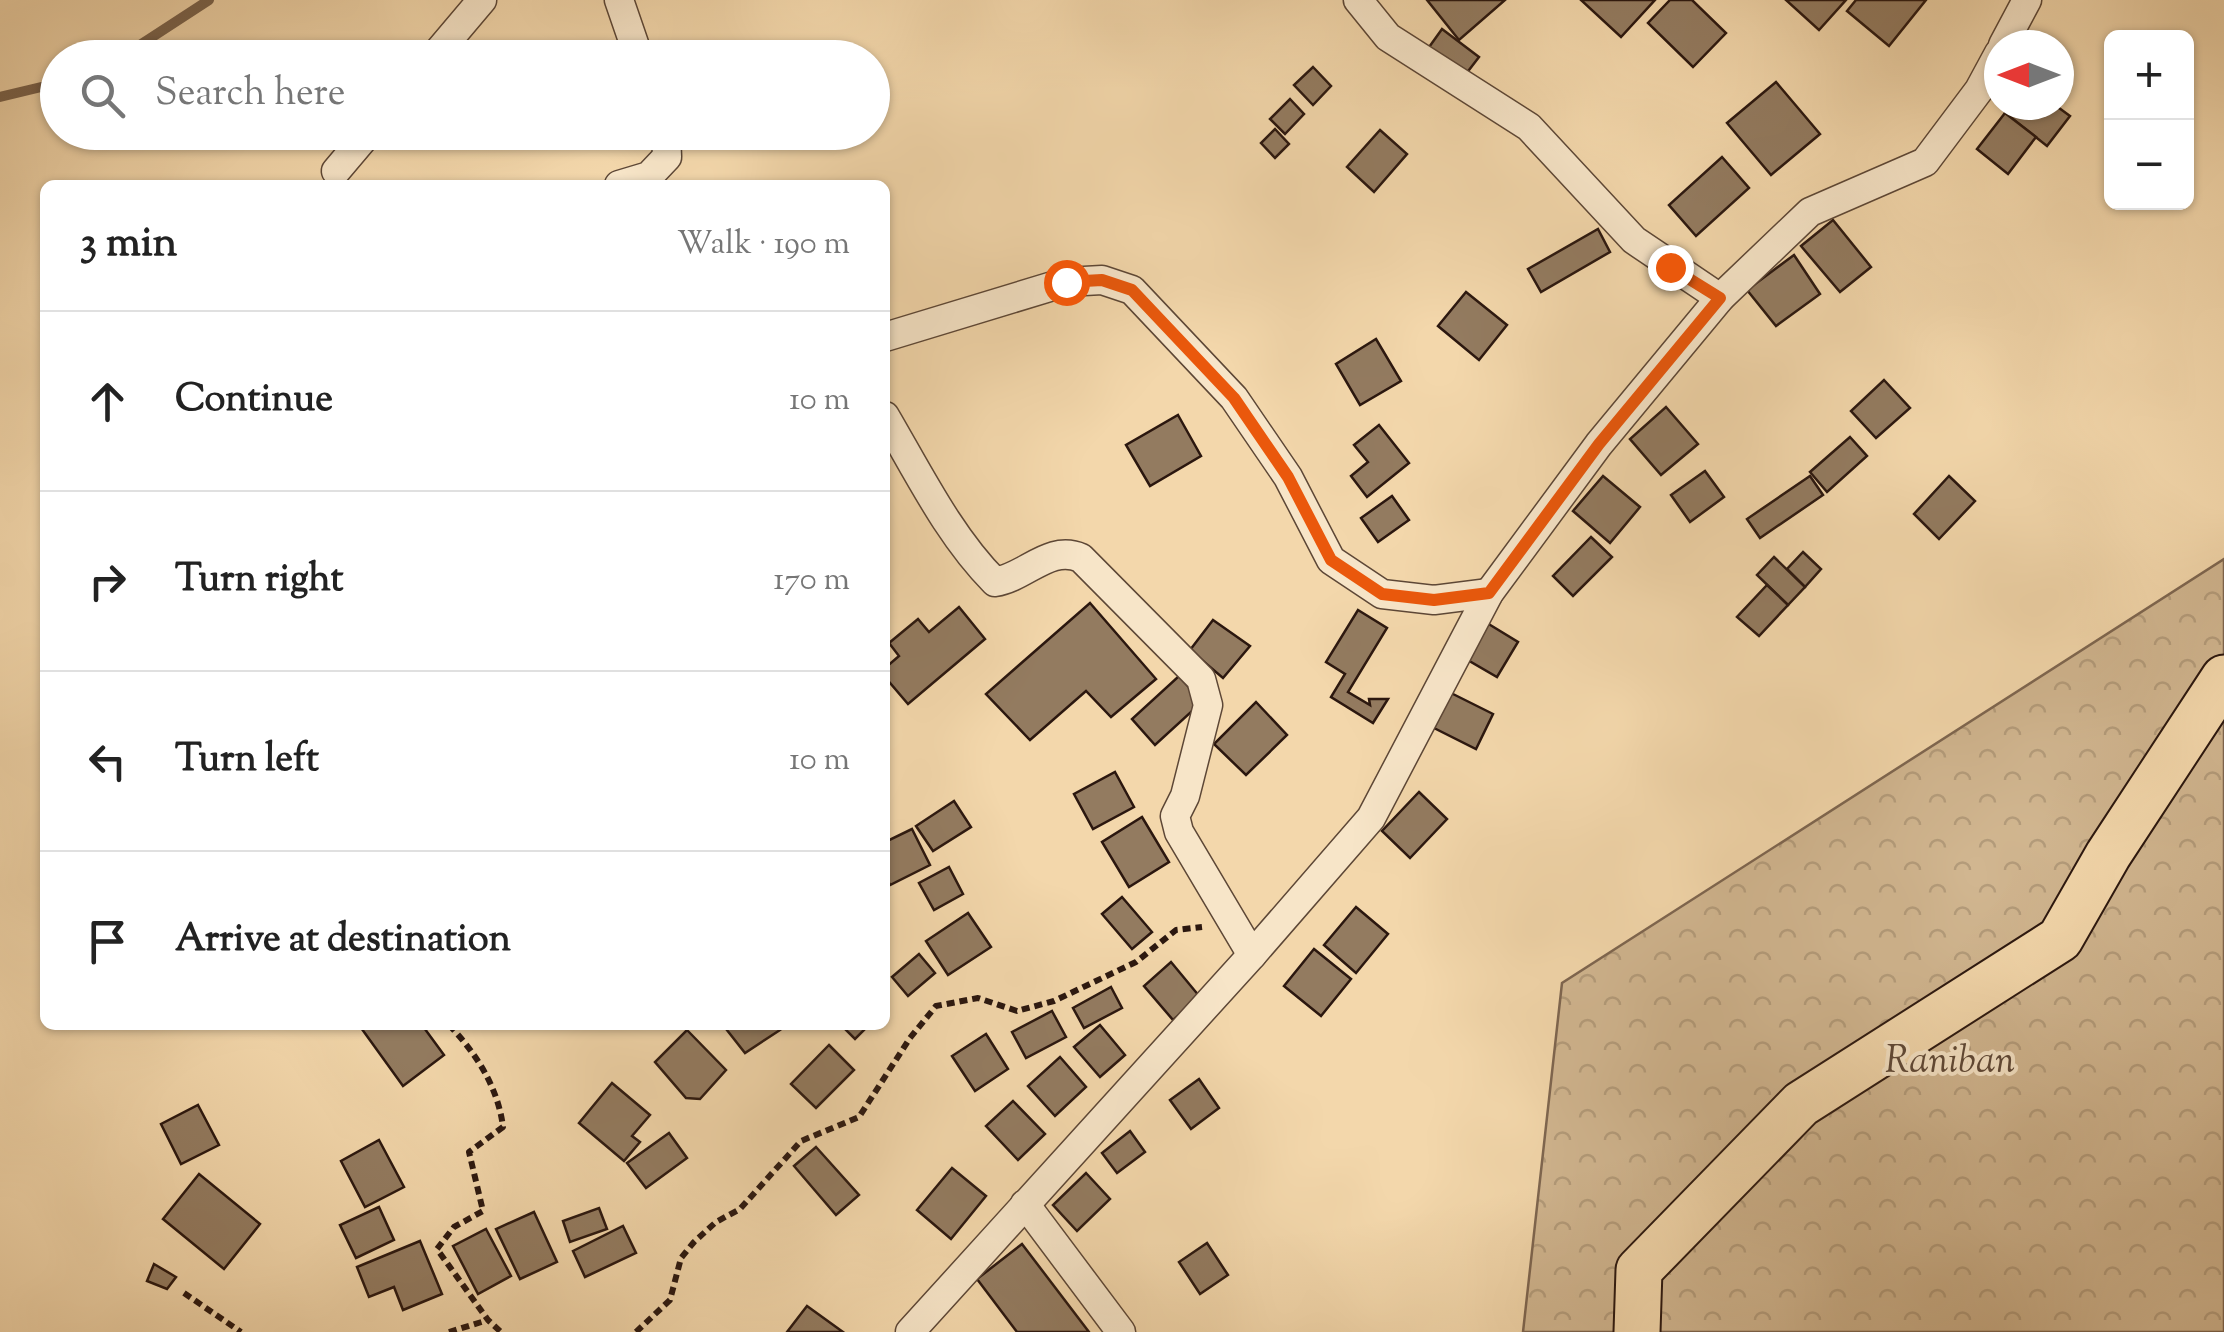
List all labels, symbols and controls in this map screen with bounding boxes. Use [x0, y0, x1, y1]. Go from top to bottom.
north arrow [1984, 30, 2074, 120]
map controls [2104, 30, 2194, 210]
button: + [2104, 30, 2194, 120]
search box [40, 40, 890, 150]
icon: search [75, 68, 130, 123]
text: Search here [155, 68, 346, 122]
button: − [2104, 120, 2194, 210]
text: 3 min [80, 215, 177, 275]
text: Walk · 190 m [677, 222, 850, 268]
route end [1648, 245, 1694, 291]
route start [1044, 260, 1090, 306]
icon: ahead [80, 374, 135, 429]
text: Continue [175, 374, 333, 428]
text: 10 m [789, 378, 850, 424]
icon: right [80, 554, 135, 609]
text: Turn right [175, 554, 343, 608]
text: 170 m [773, 558, 850, 604]
icon: left [80, 734, 135, 789]
text: Turn left [175, 734, 319, 788]
text: 10 m [789, 738, 850, 784]
icon: arrive [80, 914, 135, 969]
text: Arrive at destination [175, 914, 511, 968]
park label: Raniban [1885, 1036, 2015, 1090]

